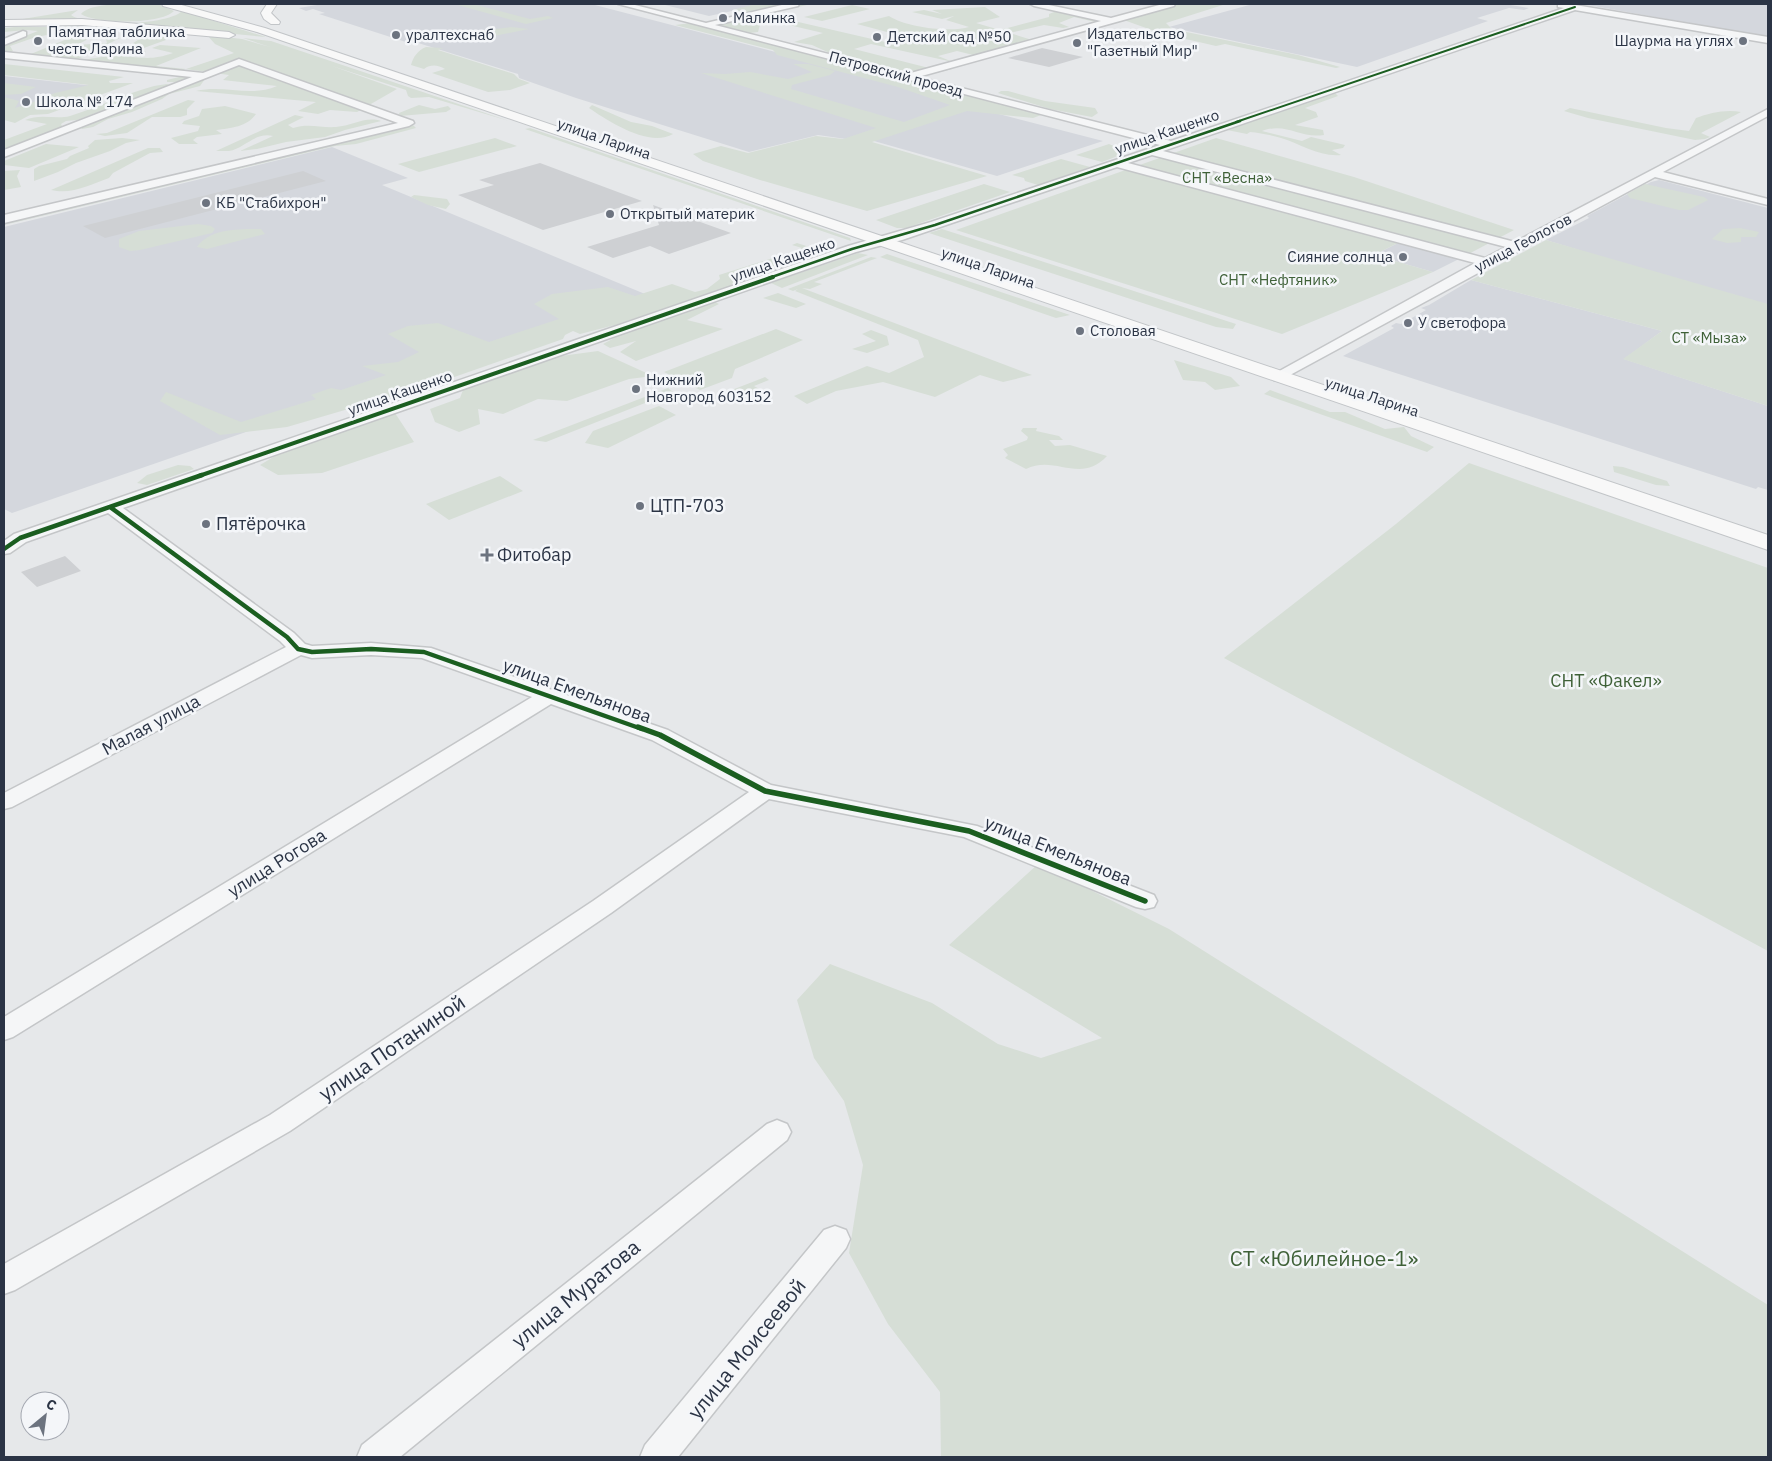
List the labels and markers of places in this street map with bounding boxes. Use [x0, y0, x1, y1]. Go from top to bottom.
place label: Малинка [733, 8, 796, 27]
marker: Малинка [717, 12, 729, 24]
place label: Памятная табличка честь Ларина [48, 22, 185, 58]
place label: Издательство "Газетный Мир" [1087, 24, 1198, 60]
place label: уралтехснаб [406, 25, 494, 44]
place label: Детский сад №50 [887, 27, 1012, 46]
marker: уралтехснаб [390, 29, 402, 41]
marker: Детский сад №50 [871, 31, 883, 43]
place label: Шаурма на углях [1615, 31, 1733, 50]
marker: Памятная табличка честь Ларина [32, 35, 44, 47]
marker: Шаурма на углях [1737, 35, 1749, 47]
marker: Издательство "Газетный Мир" [1071, 37, 1083, 49]
place label: Школа № 174 [36, 92, 133, 111]
marker: Школа № 174 [20, 96, 32, 108]
place label: КБ "Стабихрон" [216, 193, 327, 212]
marker: КБ "Стабихрон" [200, 197, 212, 209]
place label: Открытый материк [620, 204, 755, 223]
marker: Открытый материк [604, 208, 616, 220]
place label: Сияние солнца [1287, 247, 1393, 266]
marker: Сияние солнца [1397, 251, 1409, 263]
place label: У светофора [1418, 313, 1506, 332]
marker: У светофора [1402, 317, 1414, 329]
place label: Столовая [1090, 321, 1156, 340]
marker: Столовая [1074, 325, 1086, 337]
place label: Нижний Новгород 603152 [646, 370, 772, 406]
marker: Нижний Новгород 603152 [630, 383, 642, 395]
place label: ЦТП-703 [650, 494, 725, 517]
marker: ЦТП-703 [634, 500, 646, 512]
place label: Пятёрочка [216, 512, 306, 535]
marker: Пятёрочка [200, 518, 212, 530]
place label: Фитобар [497, 543, 571, 566]
marker: Фитобар [481, 549, 493, 561]

